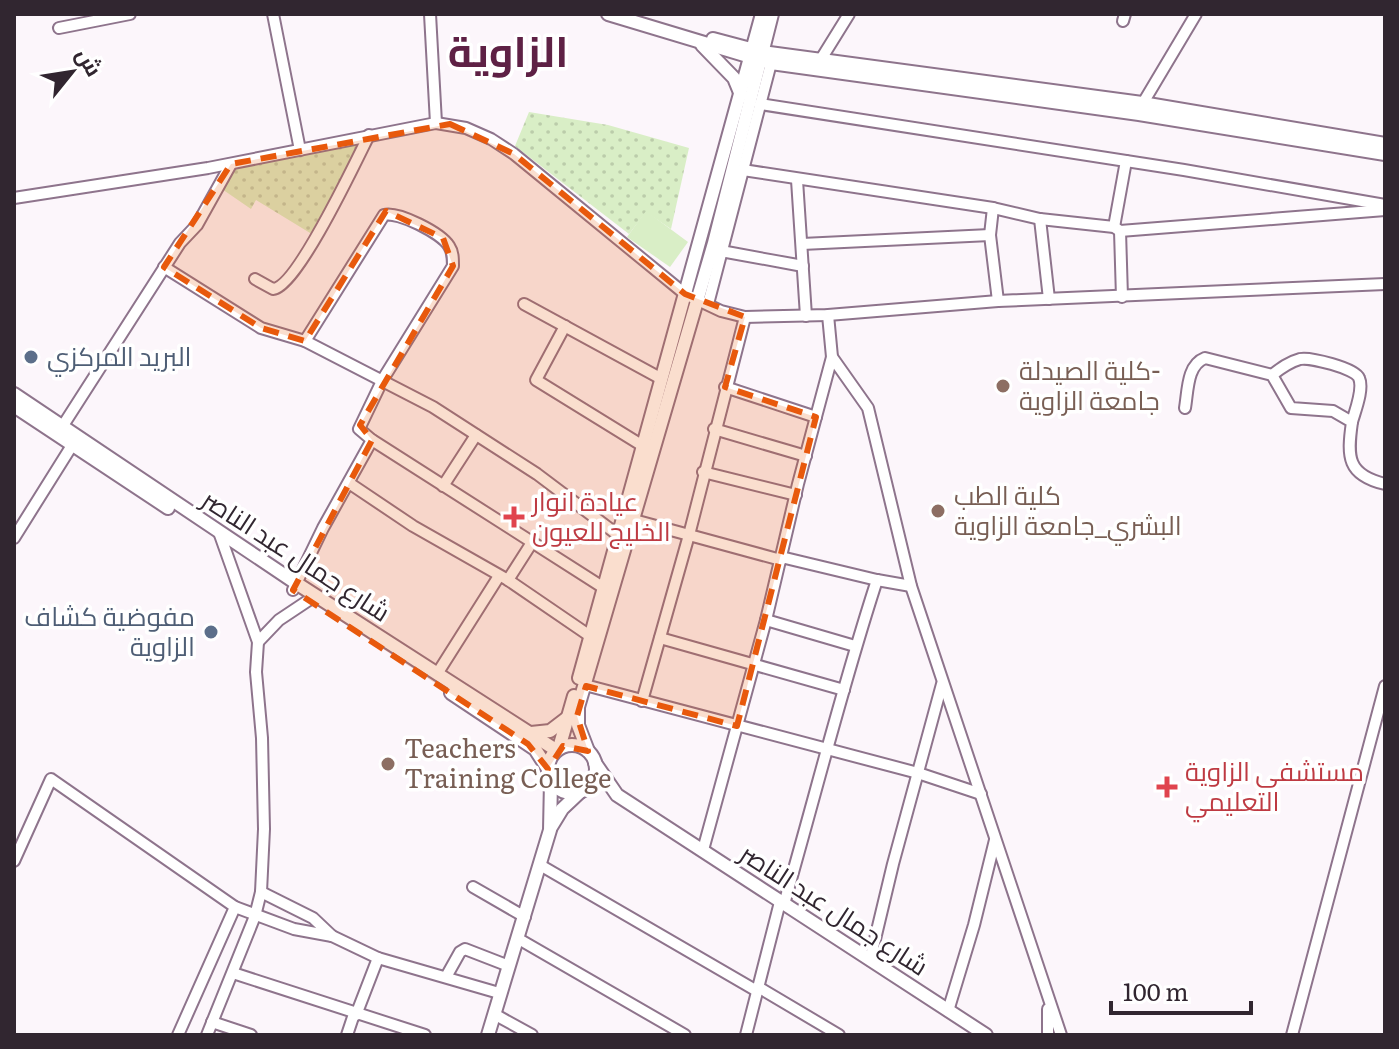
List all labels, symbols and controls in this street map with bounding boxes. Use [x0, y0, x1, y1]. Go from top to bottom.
district label: الزاوية [448, 18, 568, 80]
north arrow [32, 32, 112, 112]
text: ش [69, 41, 112, 82]
place label: البريد المركزي [47, 335, 192, 377]
marker: البريد المركزي [22, 348, 40, 366]
place label: كلية الصيدلة- جامعة الزاوية [1019, 349, 1160, 418]
marker: كلية الصيدلة- جامعة الزاوية [994, 377, 1012, 395]
place label: كلية الطب البشري_جامعة الزاوية [954, 474, 1182, 546]
street label: شارع جمال عبد الناصر [194, 477, 399, 630]
place label: عيادة انوار الخليج للعيون [530, 480, 671, 549]
marker: كلية الطب البشري_جامعة الزاوية [929, 502, 947, 520]
marker: عيادة انوار الخليج للعيون [503, 506, 525, 528]
place label: مفوضية كشاف الزاوية [24, 595, 195, 664]
marker: مفوضية كشاف الزاوية [202, 623, 220, 641]
place label: Teachers Training College [404, 727, 611, 796]
place label: مستشفى الزاوية التعليمي [1185, 750, 1364, 823]
marker: Teachers Training College [379, 755, 397, 773]
marker: مستشفى الزاوية التعليمي [1156, 776, 1178, 798]
street label: شارع جمال عبد الناصر [732, 831, 937, 984]
scale bar [1111, 965, 1251, 1015]
text: 100 m [1123, 973, 1189, 1008]

